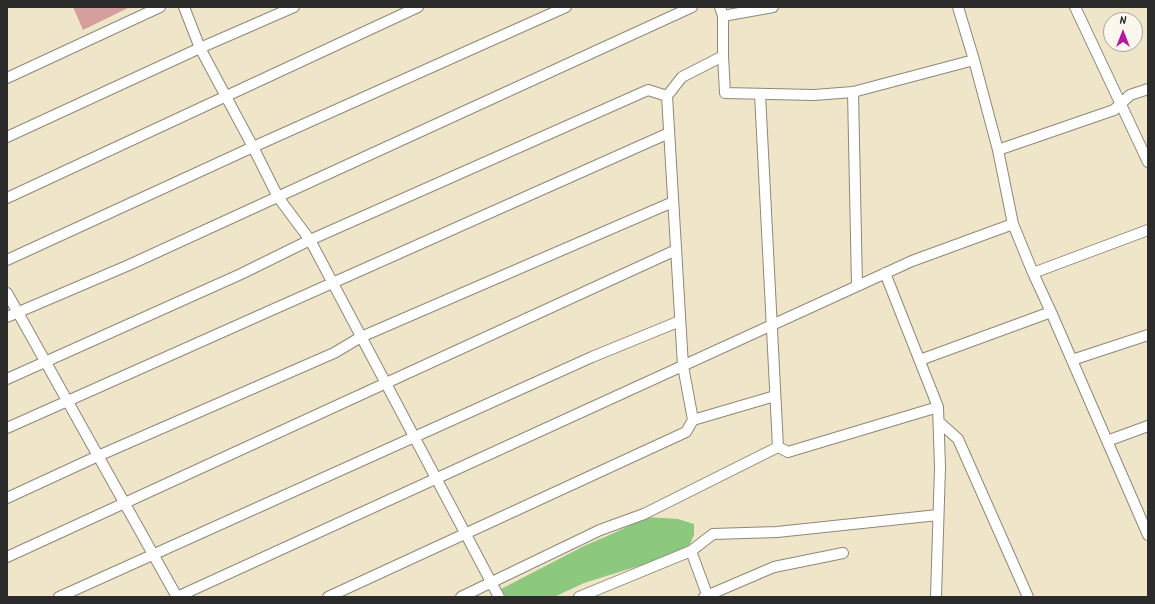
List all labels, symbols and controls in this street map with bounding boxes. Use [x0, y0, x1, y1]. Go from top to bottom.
north arrow [1103, 12, 1143, 52]
text: N [1120, 12, 1126, 30]

